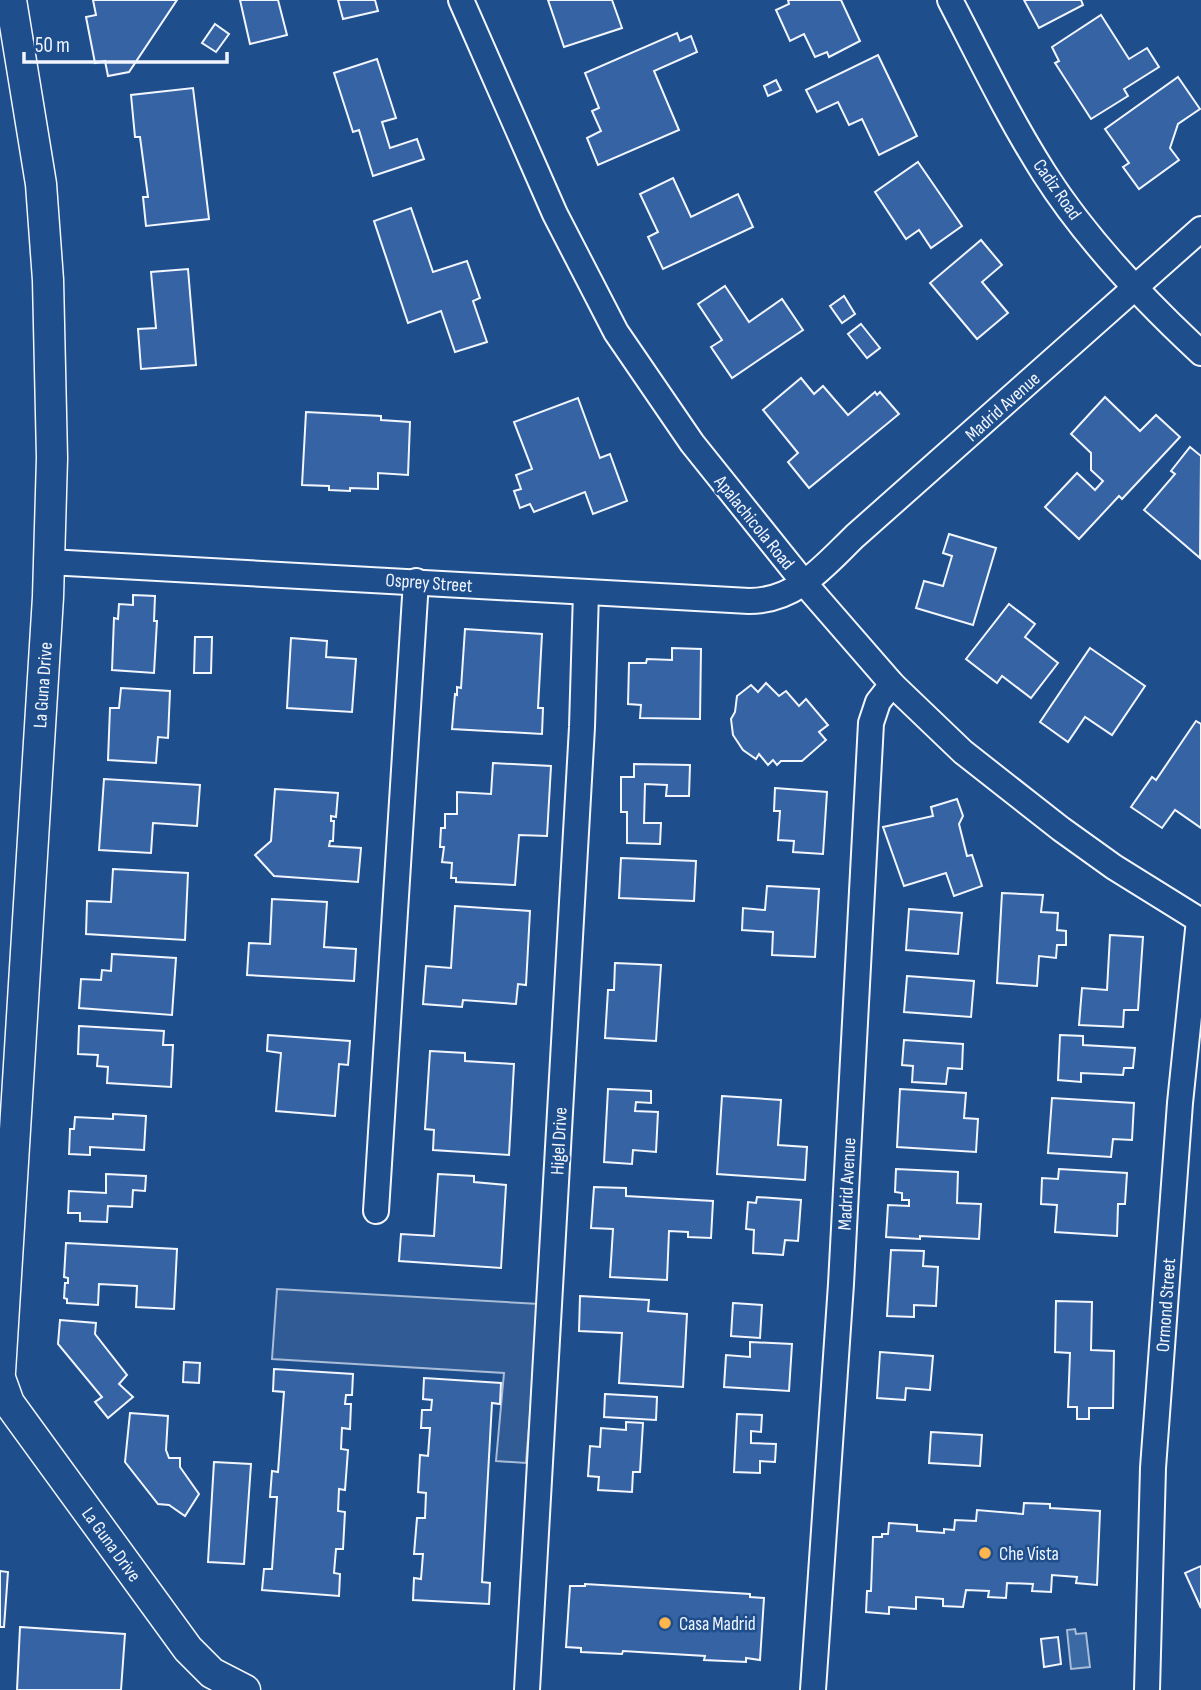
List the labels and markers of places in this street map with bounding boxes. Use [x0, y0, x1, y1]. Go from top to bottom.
place label: Che Vista [999, 1543, 1059, 1566]
marker: Che Vista [977, 1545, 993, 1561]
place label: Casa Madrid [679, 1613, 756, 1636]
marker: Casa Madrid [657, 1615, 673, 1631]

